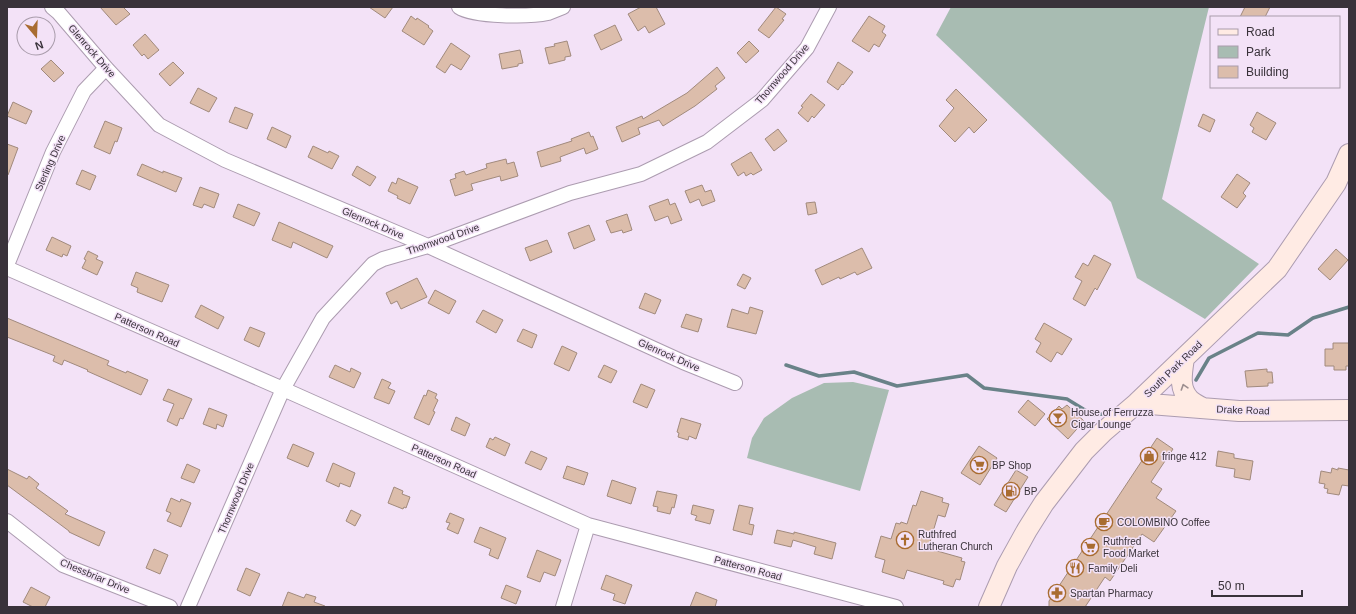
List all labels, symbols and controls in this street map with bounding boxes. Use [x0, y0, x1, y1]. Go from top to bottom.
north arrow [16, 16, 56, 56]
legend [1210, 16, 1340, 88]
street label: Glenrock Drive [66, 22, 118, 80]
text: Road [1246, 25, 1275, 39]
text: N [33, 38, 45, 52]
street label: Thornwood Drive [753, 41, 811, 106]
text: Park [1246, 45, 1272, 59]
text: Building [1246, 65, 1289, 79]
street label: Sterling Drive [33, 133, 67, 193]
street label: Glenrock Drive [340, 205, 406, 241]
street label: Thornwood Drive [405, 221, 481, 257]
street label: Patterson Road [113, 311, 181, 349]
street label: Glenrock Drive [637, 337, 702, 374]
street label: South Park Road [1142, 339, 1204, 399]
one-way arrow [1180, 384, 1188, 391]
street label: Drake Road [1216, 404, 1270, 416]
place label: House of Ferruzza Cigar Lounge [1071, 407, 1154, 430]
bar icon: House of Ferruzza Cigar Lounge [1048, 408, 1068, 428]
street label: Patterson Road [410, 442, 478, 480]
shop icon: fringe 412 [1139, 446, 1159, 466]
place label: fringe 412 [1162, 451, 1207, 462]
supermarket icon: BP Shop [969, 455, 989, 475]
street label: Thornwood Drive [216, 460, 256, 535]
place label: BP Shop [992, 460, 1032, 471]
fuel station icon: BP [1001, 481, 1021, 501]
place label: BP [1024, 486, 1038, 497]
cafe icon: COLOMBINO Coffee [1094, 512, 1114, 532]
place label: COLOMBINO Coffee [1117, 517, 1211, 528]
place label: Ruthfred Lutheran Church [918, 529, 993, 552]
church icon: Ruthfred Lutheran Church [895, 530, 915, 550]
place label: Ruthfred Food Market [1103, 536, 1159, 559]
supermarket icon: Ruthfred Food Market [1080, 537, 1100, 557]
street label: Patterson Road [713, 554, 783, 582]
street label: Chessbriar Drive [59, 556, 132, 596]
restaurant icon: Family Deli [1065, 558, 1085, 578]
place label: Family Deli [1088, 563, 1137, 574]
scale bar [1212, 572, 1302, 598]
text: 50 m [1218, 579, 1245, 593]
pharmacy icon: Spartan Pharmacy [1047, 583, 1067, 603]
place label: Spartan Pharmacy [1070, 588, 1153, 599]

